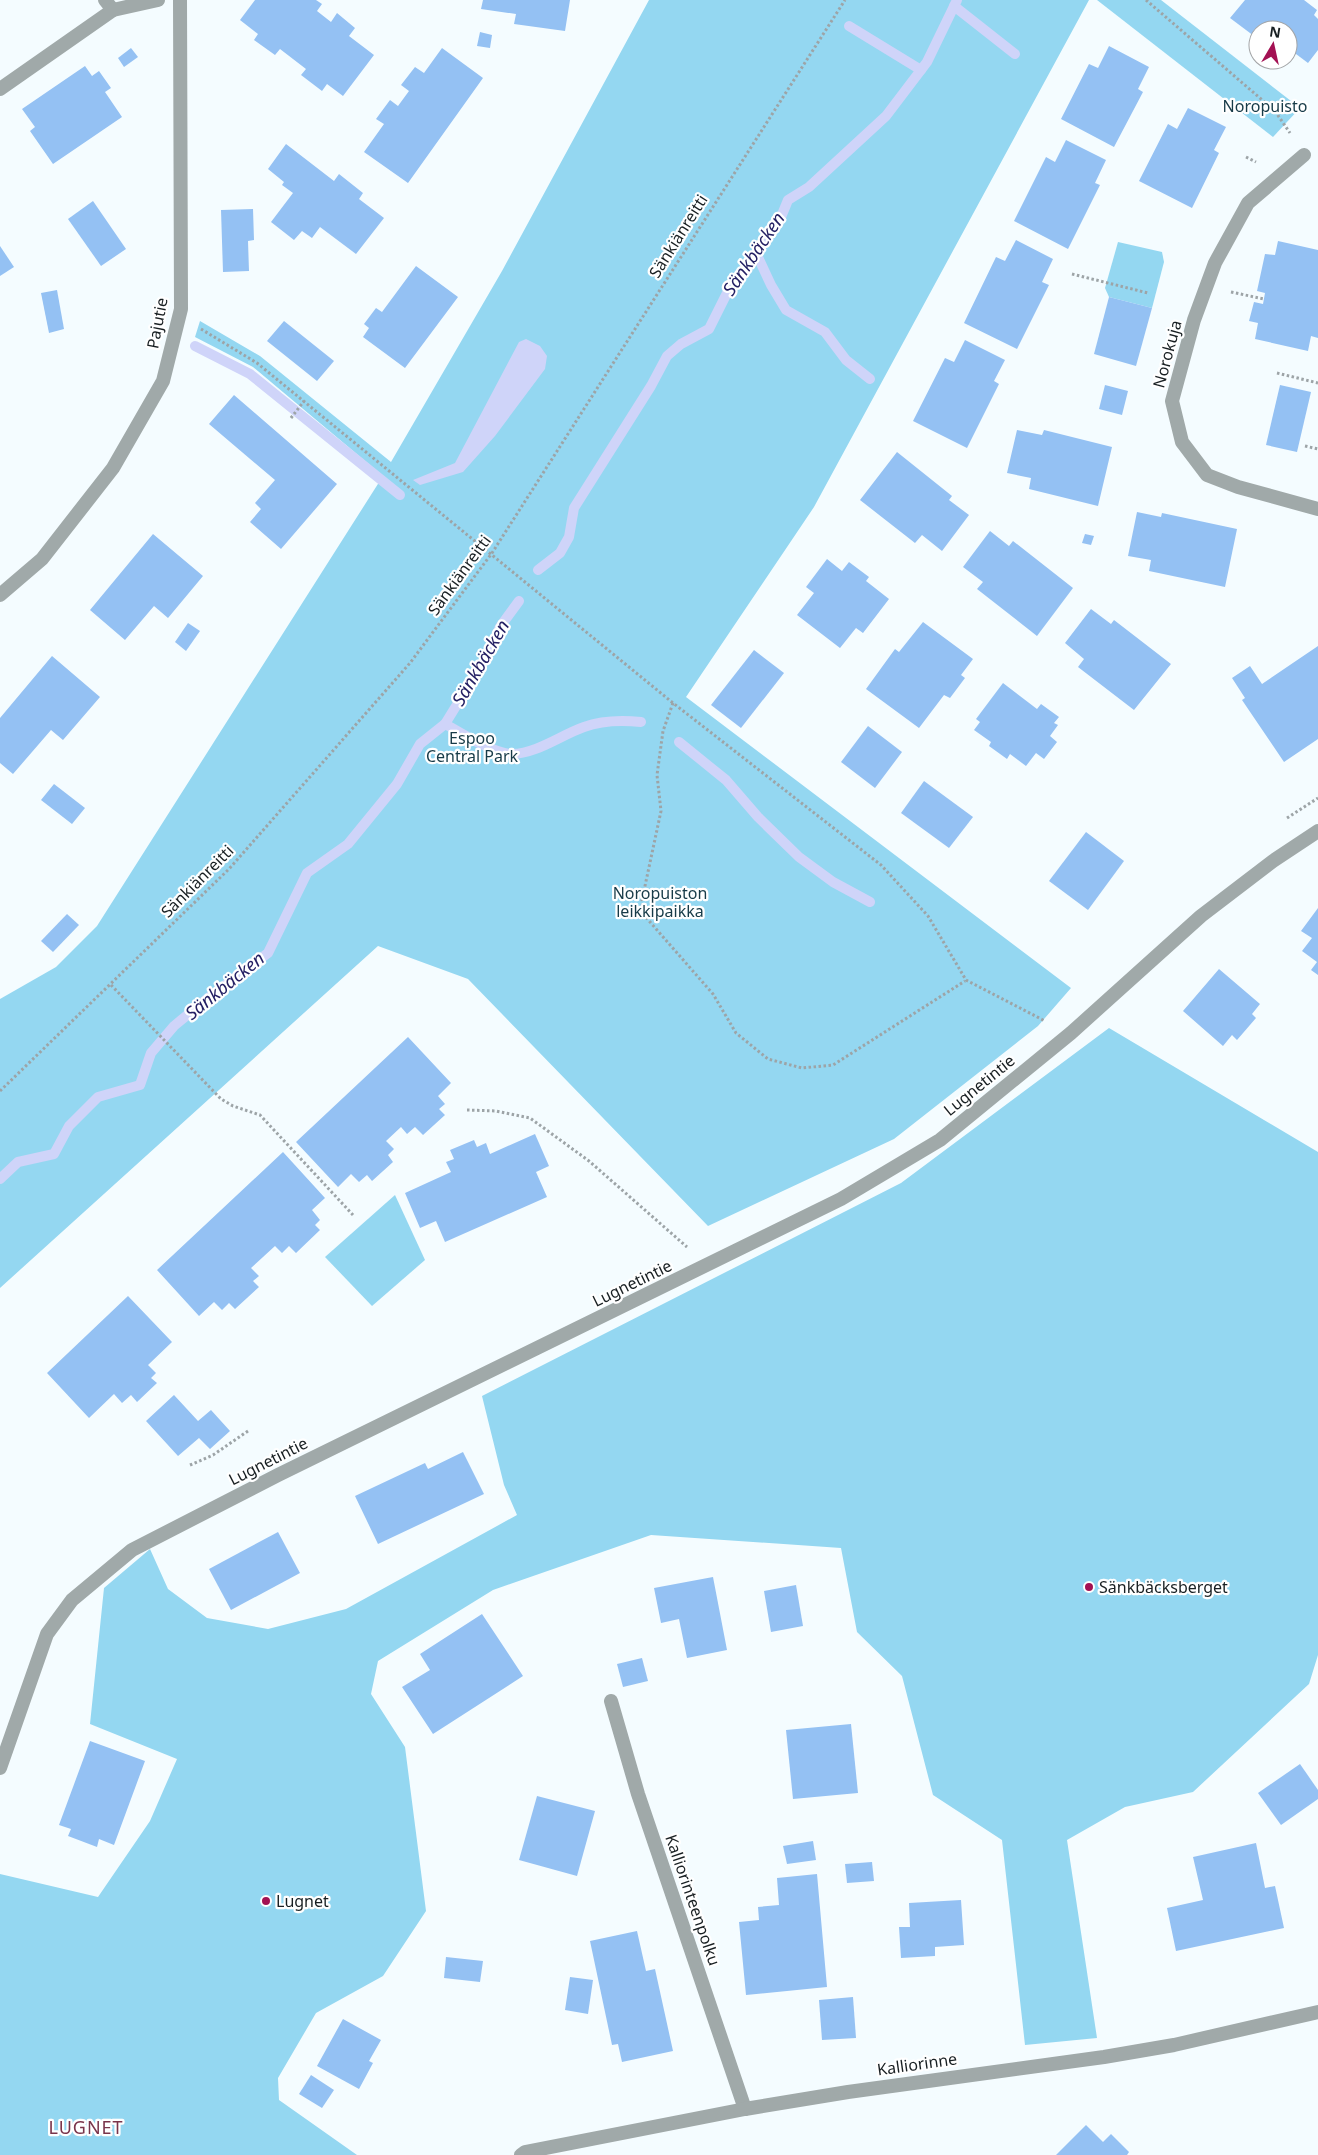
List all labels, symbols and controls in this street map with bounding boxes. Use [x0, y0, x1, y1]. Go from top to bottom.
north arrow [1248, 20, 1298, 70]
text: N [1268, 21, 1282, 42]
park label: Noropuisto [1223, 95, 1307, 117]
street label: Sänkiänreitti [644, 190, 712, 282]
water label: Sänkbäcken [717, 207, 790, 300]
street label: Pajutie [141, 296, 173, 350]
street label: Norokuja [1147, 318, 1187, 390]
street label: Sänkiänreitti [422, 530, 496, 620]
water label: Sänkbäcken [446, 615, 514, 710]
park label: Espoo Central Park [426, 727, 519, 767]
street label: Sänkiänreitti [156, 840, 238, 922]
park label: Noropuiston leikkipaikka [613, 882, 707, 922]
water label: Sänkbäcken [180, 946, 269, 1025]
street label: Lugnetintie [939, 1049, 1019, 1121]
street label: Lugnetintie [589, 1254, 675, 1312]
street label: Lugnetintie [225, 1432, 311, 1490]
place label: Sänkbäcksberget [1099, 1576, 1228, 1598]
marker: Sänkbäcksberget [1083, 1581, 1095, 1593]
street label: Kalliorinteenpolku [660, 1831, 726, 1969]
place label: Lugnet [276, 1890, 329, 1912]
marker: Lugnet [260, 1895, 272, 1907]
street label: Kalliorinne [876, 2048, 958, 2080]
district label: LUGNET [48, 2115, 124, 2139]

